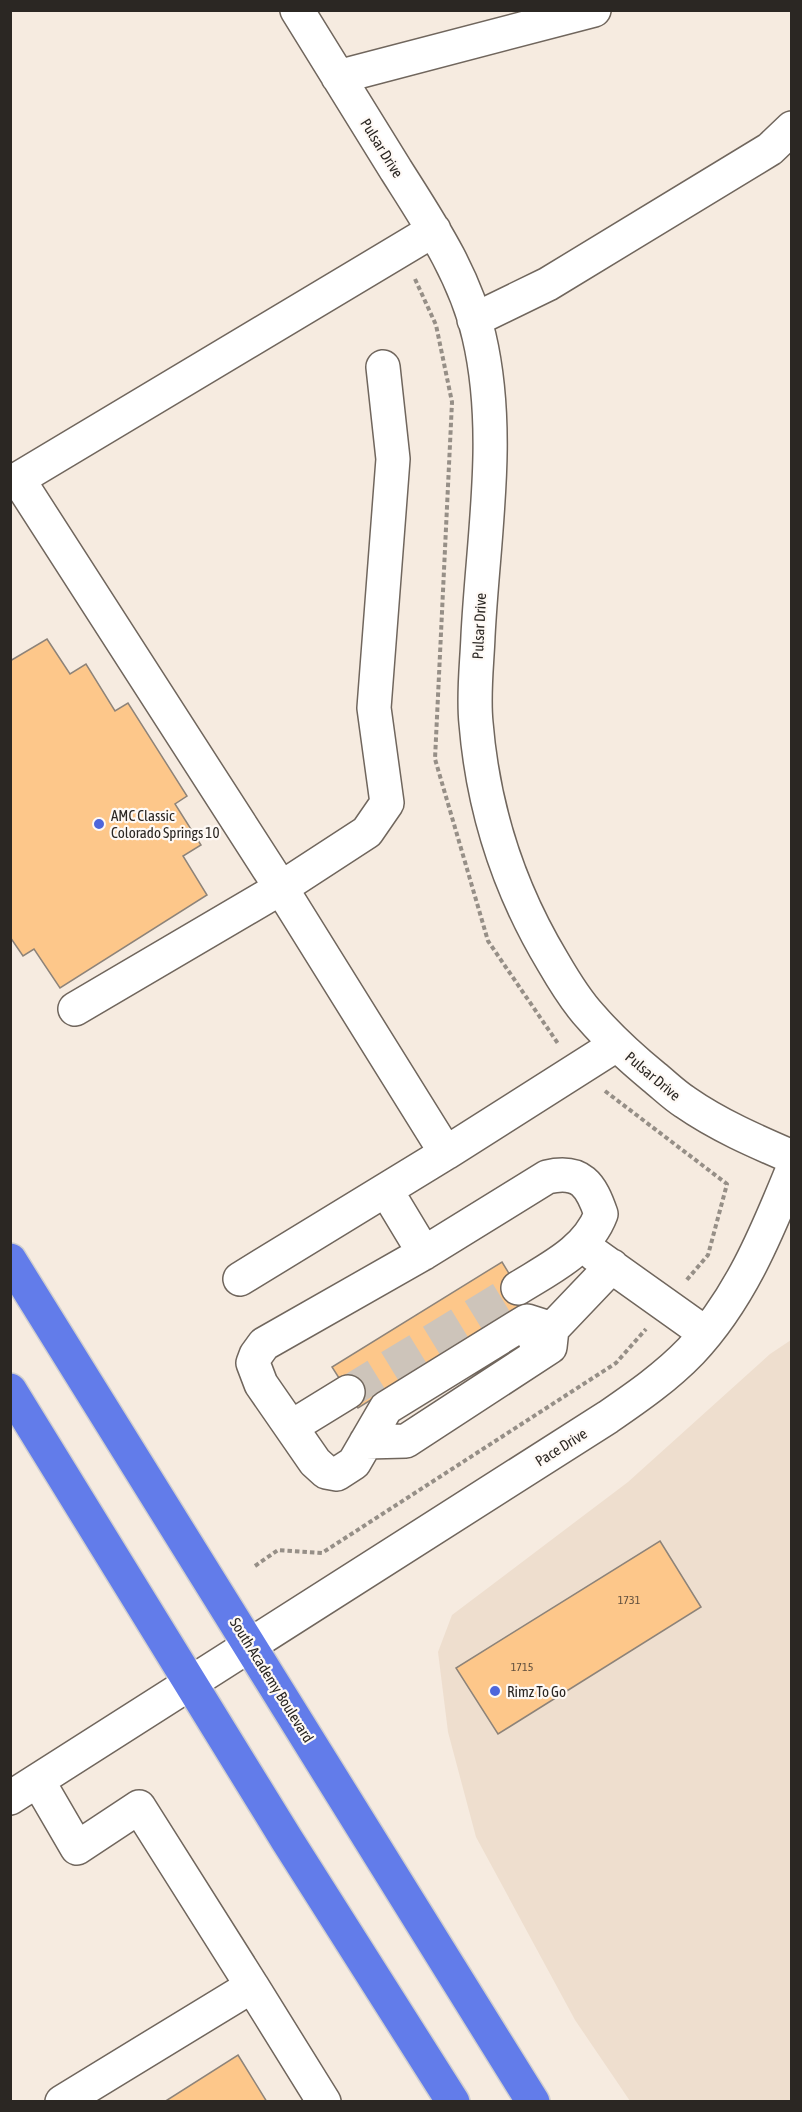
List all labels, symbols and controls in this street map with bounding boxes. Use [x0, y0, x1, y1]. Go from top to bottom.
street label: Pulsar Drive [357, 115, 407, 181]
street label: Pulsar Drive [469, 592, 489, 660]
place label: AMC Classic Colorado Springs 10 [111, 807, 219, 841]
marker: AMC Classic Colorado Springs 10 [92, 817, 106, 831]
street label: Pulsar Drive [622, 1048, 684, 1104]
street label: Pace Drive [532, 1424, 590, 1469]
house number: 1731 [618, 1593, 641, 1607]
street label: South Academy Boulevard [227, 1615, 317, 1745]
house number: 1715 [511, 1660, 533, 1674]
place label: Rimz To Go [507, 1683, 566, 1700]
marker: Rimz To Go [488, 1684, 502, 1698]

